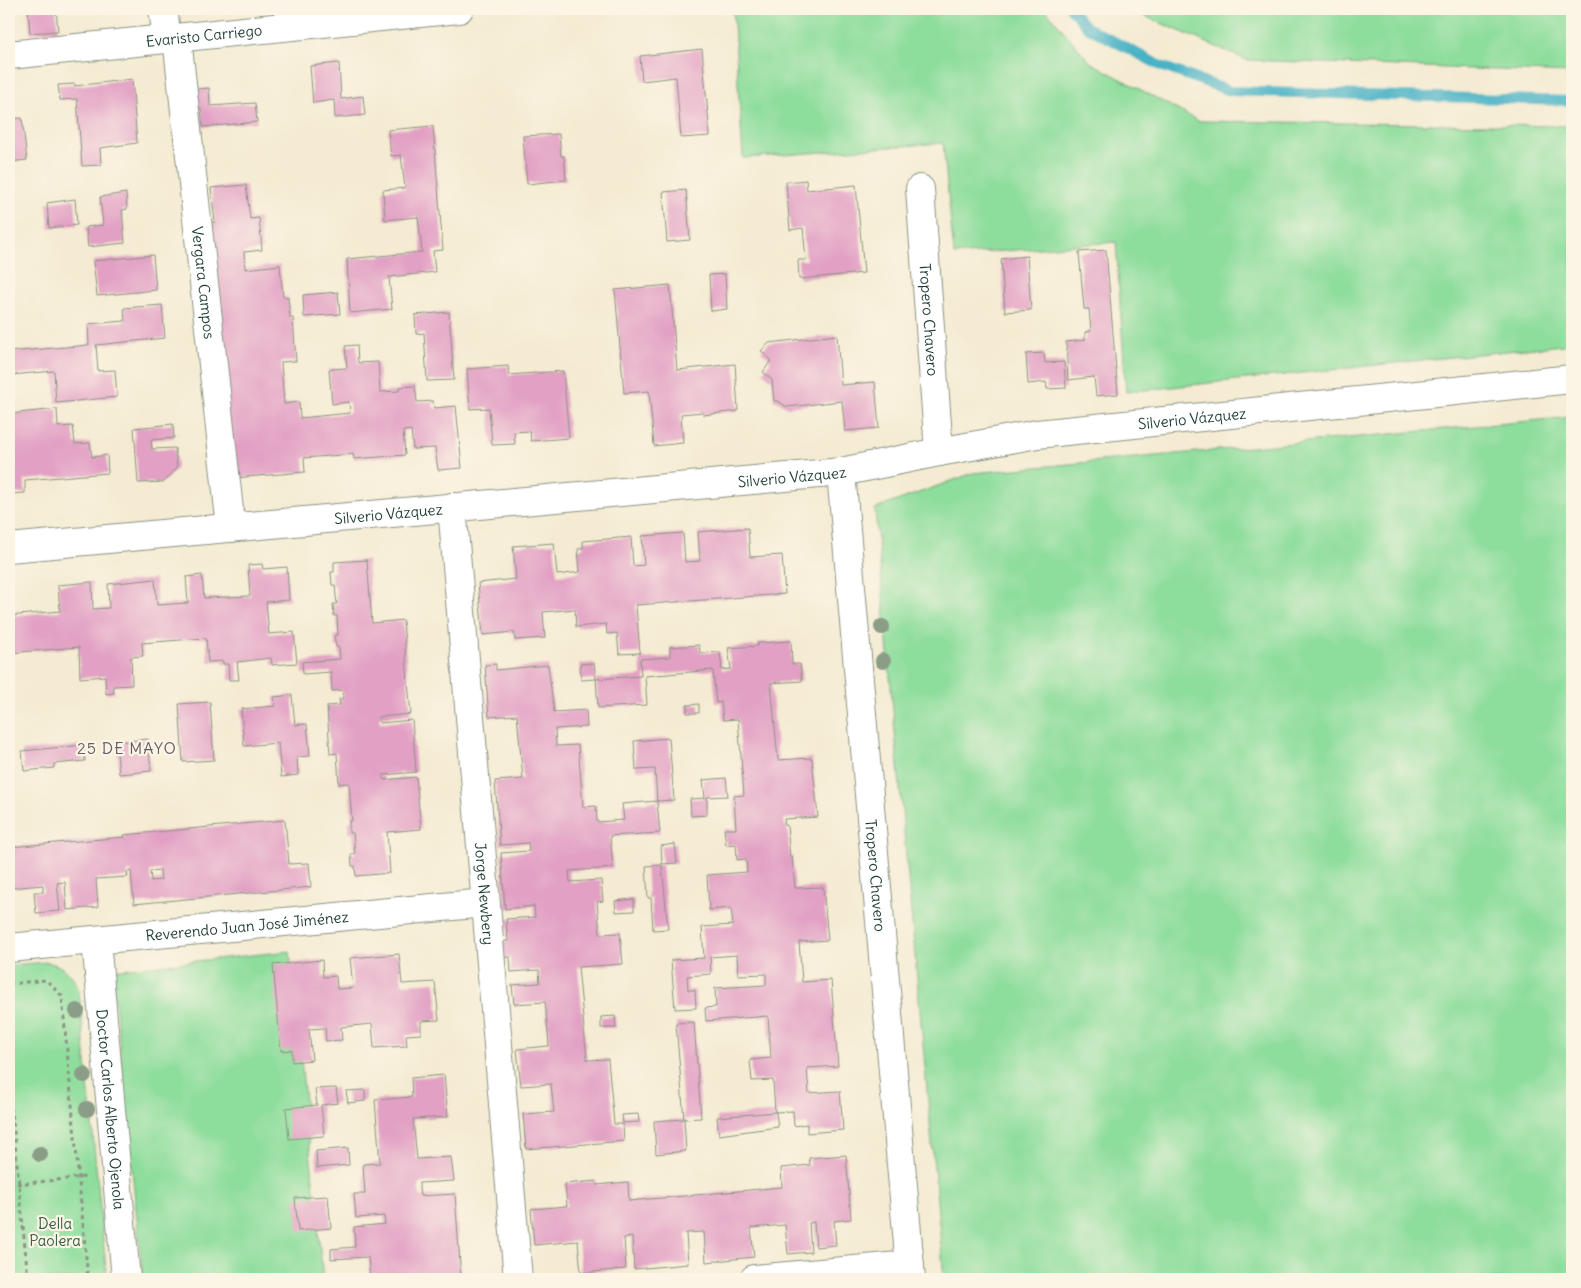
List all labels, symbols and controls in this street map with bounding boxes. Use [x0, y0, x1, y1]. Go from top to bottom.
street label: Evaristo Carriego [145, 20, 263, 50]
street label: Vergara Campos [188, 225, 220, 340]
street label: Tropero Chavero [916, 263, 943, 377]
street label: Silverio Vázquez [1137, 403, 1247, 433]
street label: Silverio Vázquez [737, 462, 848, 491]
street label: Silverio Vázquez [333, 499, 443, 528]
district label: 25 DE MAYO [77, 738, 177, 758]
street label: Tropero Chavero [862, 818, 890, 933]
street label: Jorge Newbery [471, 841, 499, 946]
street label: Reverendo Juan José Jiménez [144, 906, 349, 945]
street label: Doctor Carlos Alberto Ojenola [93, 1008, 129, 1211]
park label: Della Paolera [29, 1214, 81, 1250]

